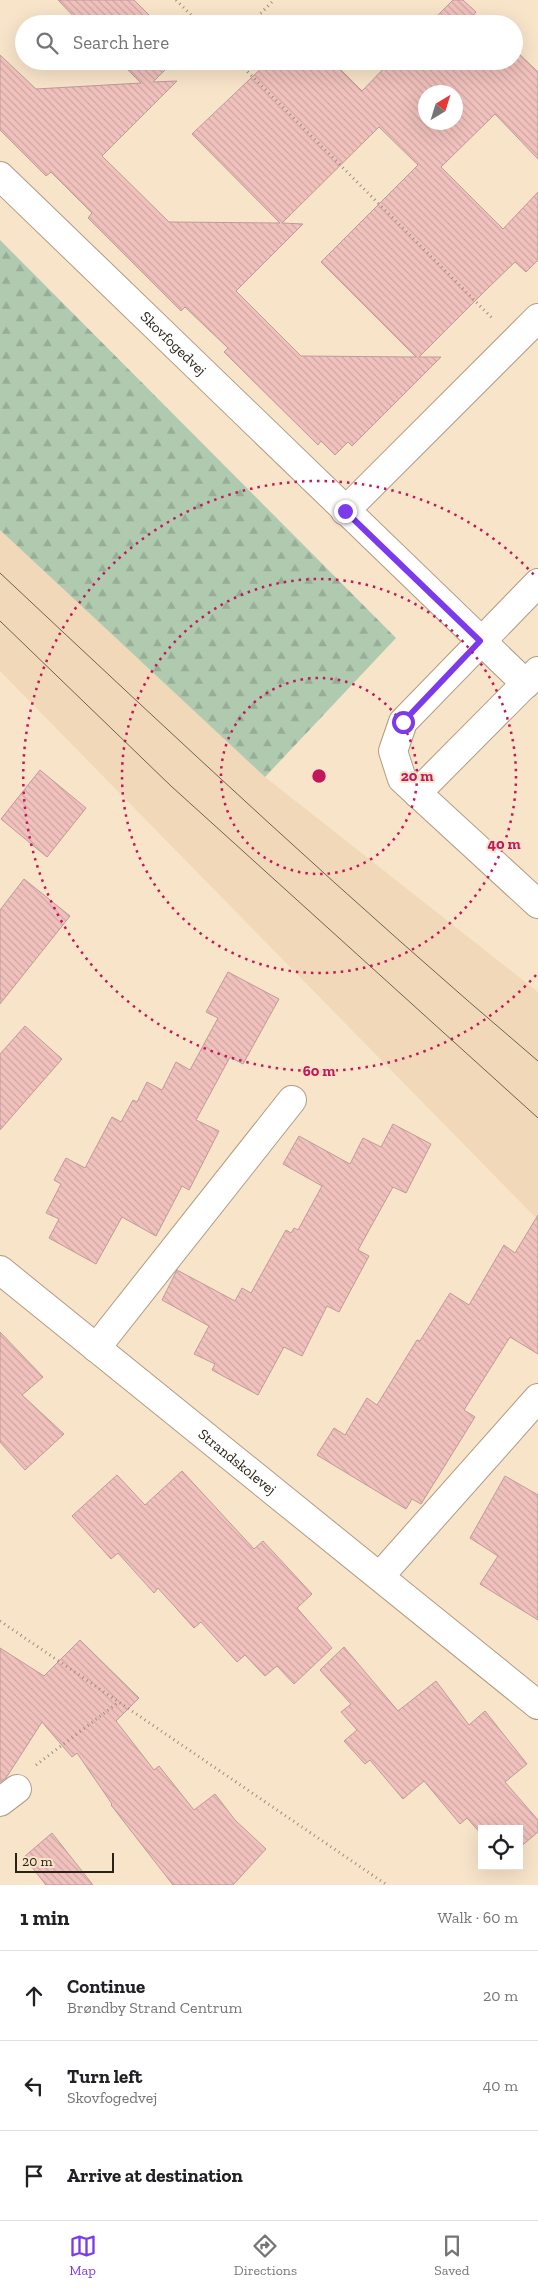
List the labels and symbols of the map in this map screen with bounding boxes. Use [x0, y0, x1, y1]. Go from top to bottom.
north arrow [418, 85, 463, 130]
street label: Skovfogedvej [137, 308, 210, 379]
route end [334, 500, 357, 523]
route start [392, 711, 415, 734]
centre of rings [310, 767, 328, 785]
text: 20 m [401, 767, 433, 785]
text: 40 m [487, 835, 521, 853]
text: 60 m [303, 1062, 335, 1080]
street label: Strandskolevej [195, 1425, 280, 1499]
scale bar [15, 1850, 114, 1873]

